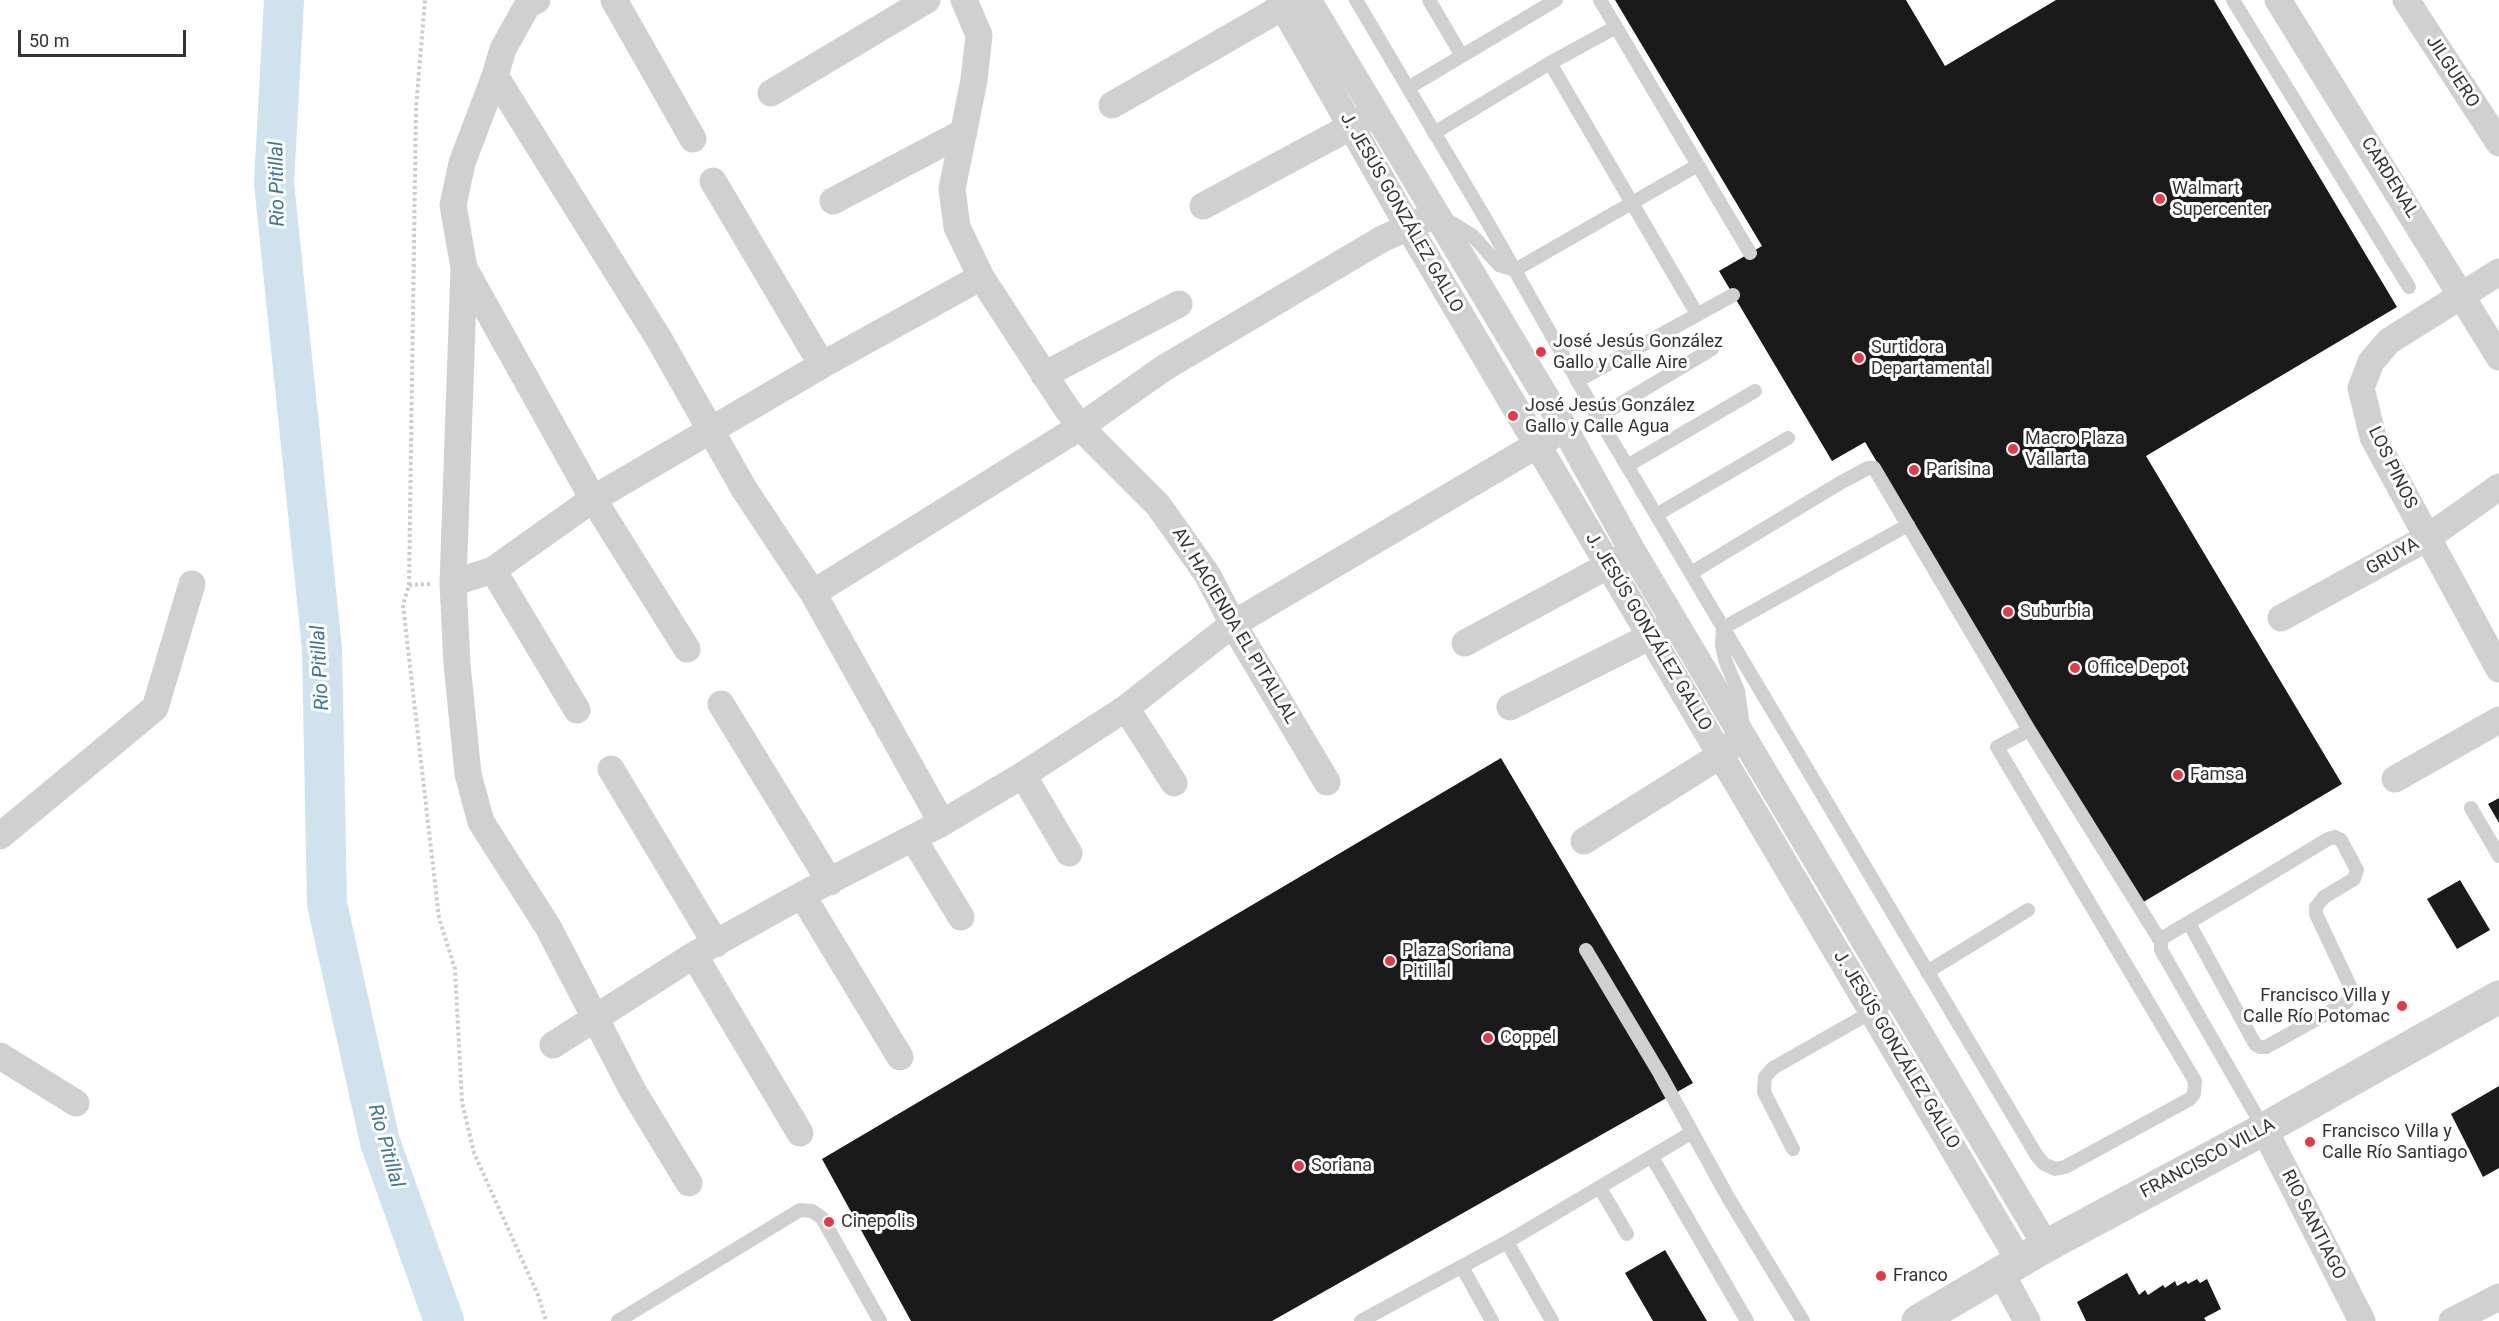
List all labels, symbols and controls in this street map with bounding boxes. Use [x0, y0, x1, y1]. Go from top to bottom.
scale bar [21, 18, 189, 56]
text: 50 m [29, 30, 69, 51]
street label: JILGUERO [2421, 32, 2483, 112]
street label: J. JESÚS GONZÁLEZ GALLO [1335, 109, 1467, 317]
street label: CARDENAL [2356, 134, 2422, 222]
water label: Rio Pitillal [265, 141, 291, 227]
place label: Walmart Supercenter [2172, 178, 2269, 220]
marker: Walmart Supercenter [2153, 192, 2167, 206]
place label: José Jesús González Gallo y Calle Aire [1553, 331, 1723, 374]
place label: Surtidora Departamental [1871, 337, 1990, 380]
marker: José Jesús González Gallo y Calle Aire [1534, 345, 1548, 359]
marker: Surtidora Departamental [1852, 351, 1866, 365]
place label: José Jesús González Gallo y Calle Agua [1525, 395, 1695, 438]
marker: José Jesús González Gallo y Calle Agua [1506, 409, 1520, 423]
street label: LOS PINOS [2363, 423, 2421, 513]
place label: Macro Plaza Vallarta [2025, 428, 2125, 470]
marker: Macro Plaza Vallarta [2006, 442, 2020, 456]
place label: Parisina [1926, 459, 1991, 481]
marker: Parisina [1907, 463, 1921, 477]
street label: AV. HACIENDA EL PITALLAL [1167, 524, 1301, 728]
street label: J. JESÚS GONZÁLEZ GALLO [1580, 529, 1716, 735]
street label: GRUYA [2363, 534, 2423, 580]
place label: Suburbia [2020, 601, 2091, 623]
marker: Suburbia [2001, 605, 2015, 619]
water label: Rio Pitillal [307, 625, 335, 711]
place label: Office Depot [2087, 657, 2186, 679]
marker: Office Depot [2068, 661, 2082, 675]
place label: Famsa [2190, 764, 2244, 786]
marker: Famsa [2171, 768, 2185, 782]
place label: Plaza Soriana Pitillal [1402, 940, 1512, 982]
street label: J. JESÚS GONZÁLEZ GALLO [1828, 947, 1964, 1153]
marker: Plaza Soriana Pitillal [1383, 954, 1397, 968]
place label: Francisco Villa y Calle Río Potomac [2243, 985, 2390, 1028]
marker: Francisco Villa y Calle Río Potomac [2395, 999, 2409, 1013]
place label: Coppel [1500, 1027, 1556, 1049]
marker: Coppel [1481, 1031, 1495, 1045]
water label: Rio Pitillal [362, 1102, 408, 1190]
street label: FRANCISCO VILLA [2137, 1114, 2279, 1204]
place label: Francisco Villa y Calle Río Santiago [2322, 1121, 2467, 1164]
marker: Francisco Villa y Calle Río Santiago [2303, 1135, 2317, 1149]
place label: Soriana [1311, 1155, 1372, 1177]
marker: Soriana [1292, 1159, 1306, 1173]
street label: RIO SANTIAGO [2276, 1167, 2350, 1283]
place label: Cinepolis [841, 1211, 915, 1233]
marker: Cinepolis [822, 1215, 836, 1229]
place label: Franco [1893, 1265, 1948, 1287]
marker: Franco [1874, 1269, 1888, 1283]

